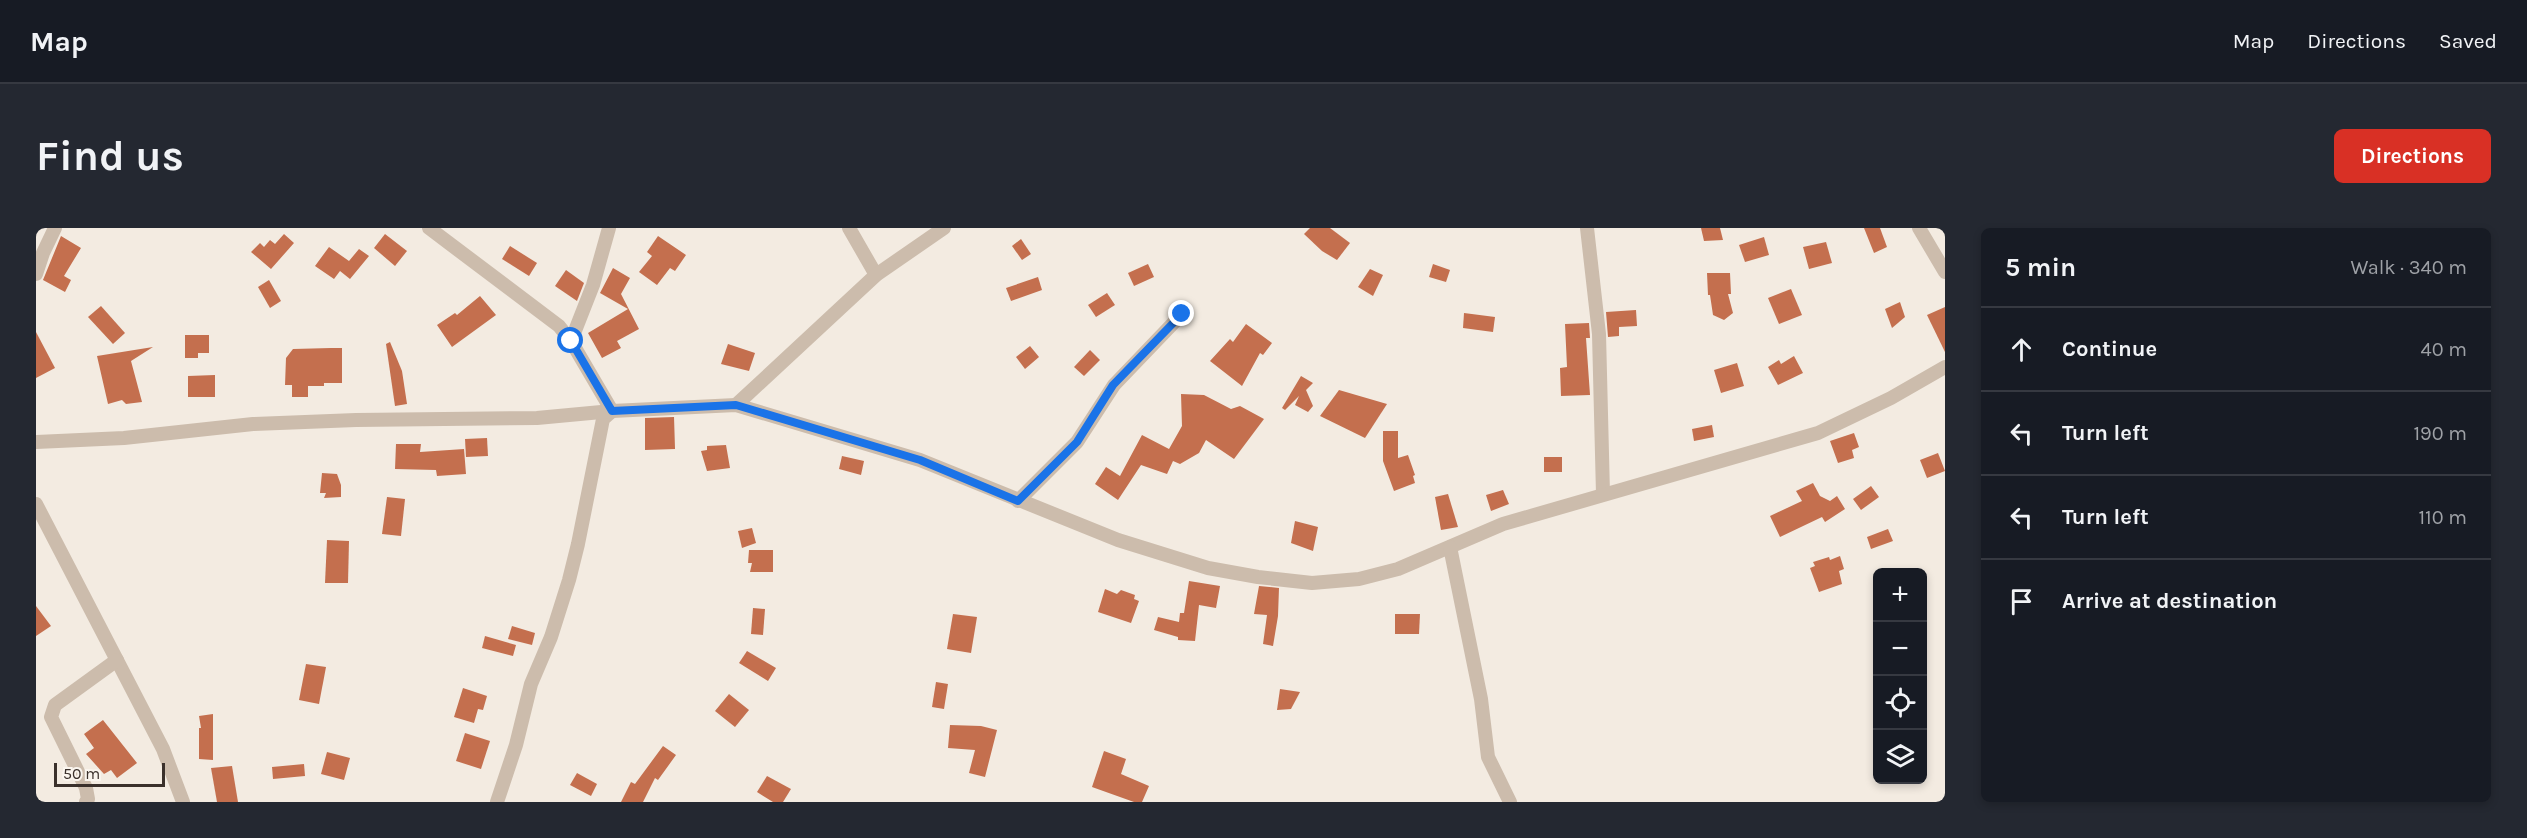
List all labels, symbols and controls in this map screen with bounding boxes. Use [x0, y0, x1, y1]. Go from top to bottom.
text: Map [30, 25, 88, 58]
text: Map [2233, 29, 2274, 53]
text: Directions [2307, 29, 2406, 53]
text: Saved [2439, 29, 2497, 53]
button: Directions [2334, 129, 2491, 183]
text: Find us [36, 131, 184, 181]
text: 5 min [2005, 252, 2076, 283]
text: Walk · 340 m [2351, 256, 2467, 279]
route end [1168, 300, 1194, 326]
route start [557, 327, 583, 353]
icon: ahead [2005, 333, 2038, 366]
text: Continue [2062, 336, 2157, 362]
text: 40 m [2421, 338, 2467, 361]
icon: left [2005, 417, 2038, 450]
text: Turn left [2062, 420, 2149, 446]
text: 190 m [2413, 422, 2467, 445]
icon: left [2005, 501, 2038, 534]
text: Turn left [2062, 504, 2149, 530]
text: 110 m [2418, 506, 2467, 529]
map controls [1873, 568, 1927, 784]
button: + [1873, 568, 1927, 622]
icon: arrive [2005, 585, 2038, 618]
text: Arrive at destination [2062, 588, 2277, 614]
button: − [1873, 622, 1927, 676]
button: locate [1873, 676, 1927, 730]
button: layers [1873, 730, 1927, 784]
scale bar [54, 760, 165, 788]
text: 50 m [63, 764, 100, 783]

